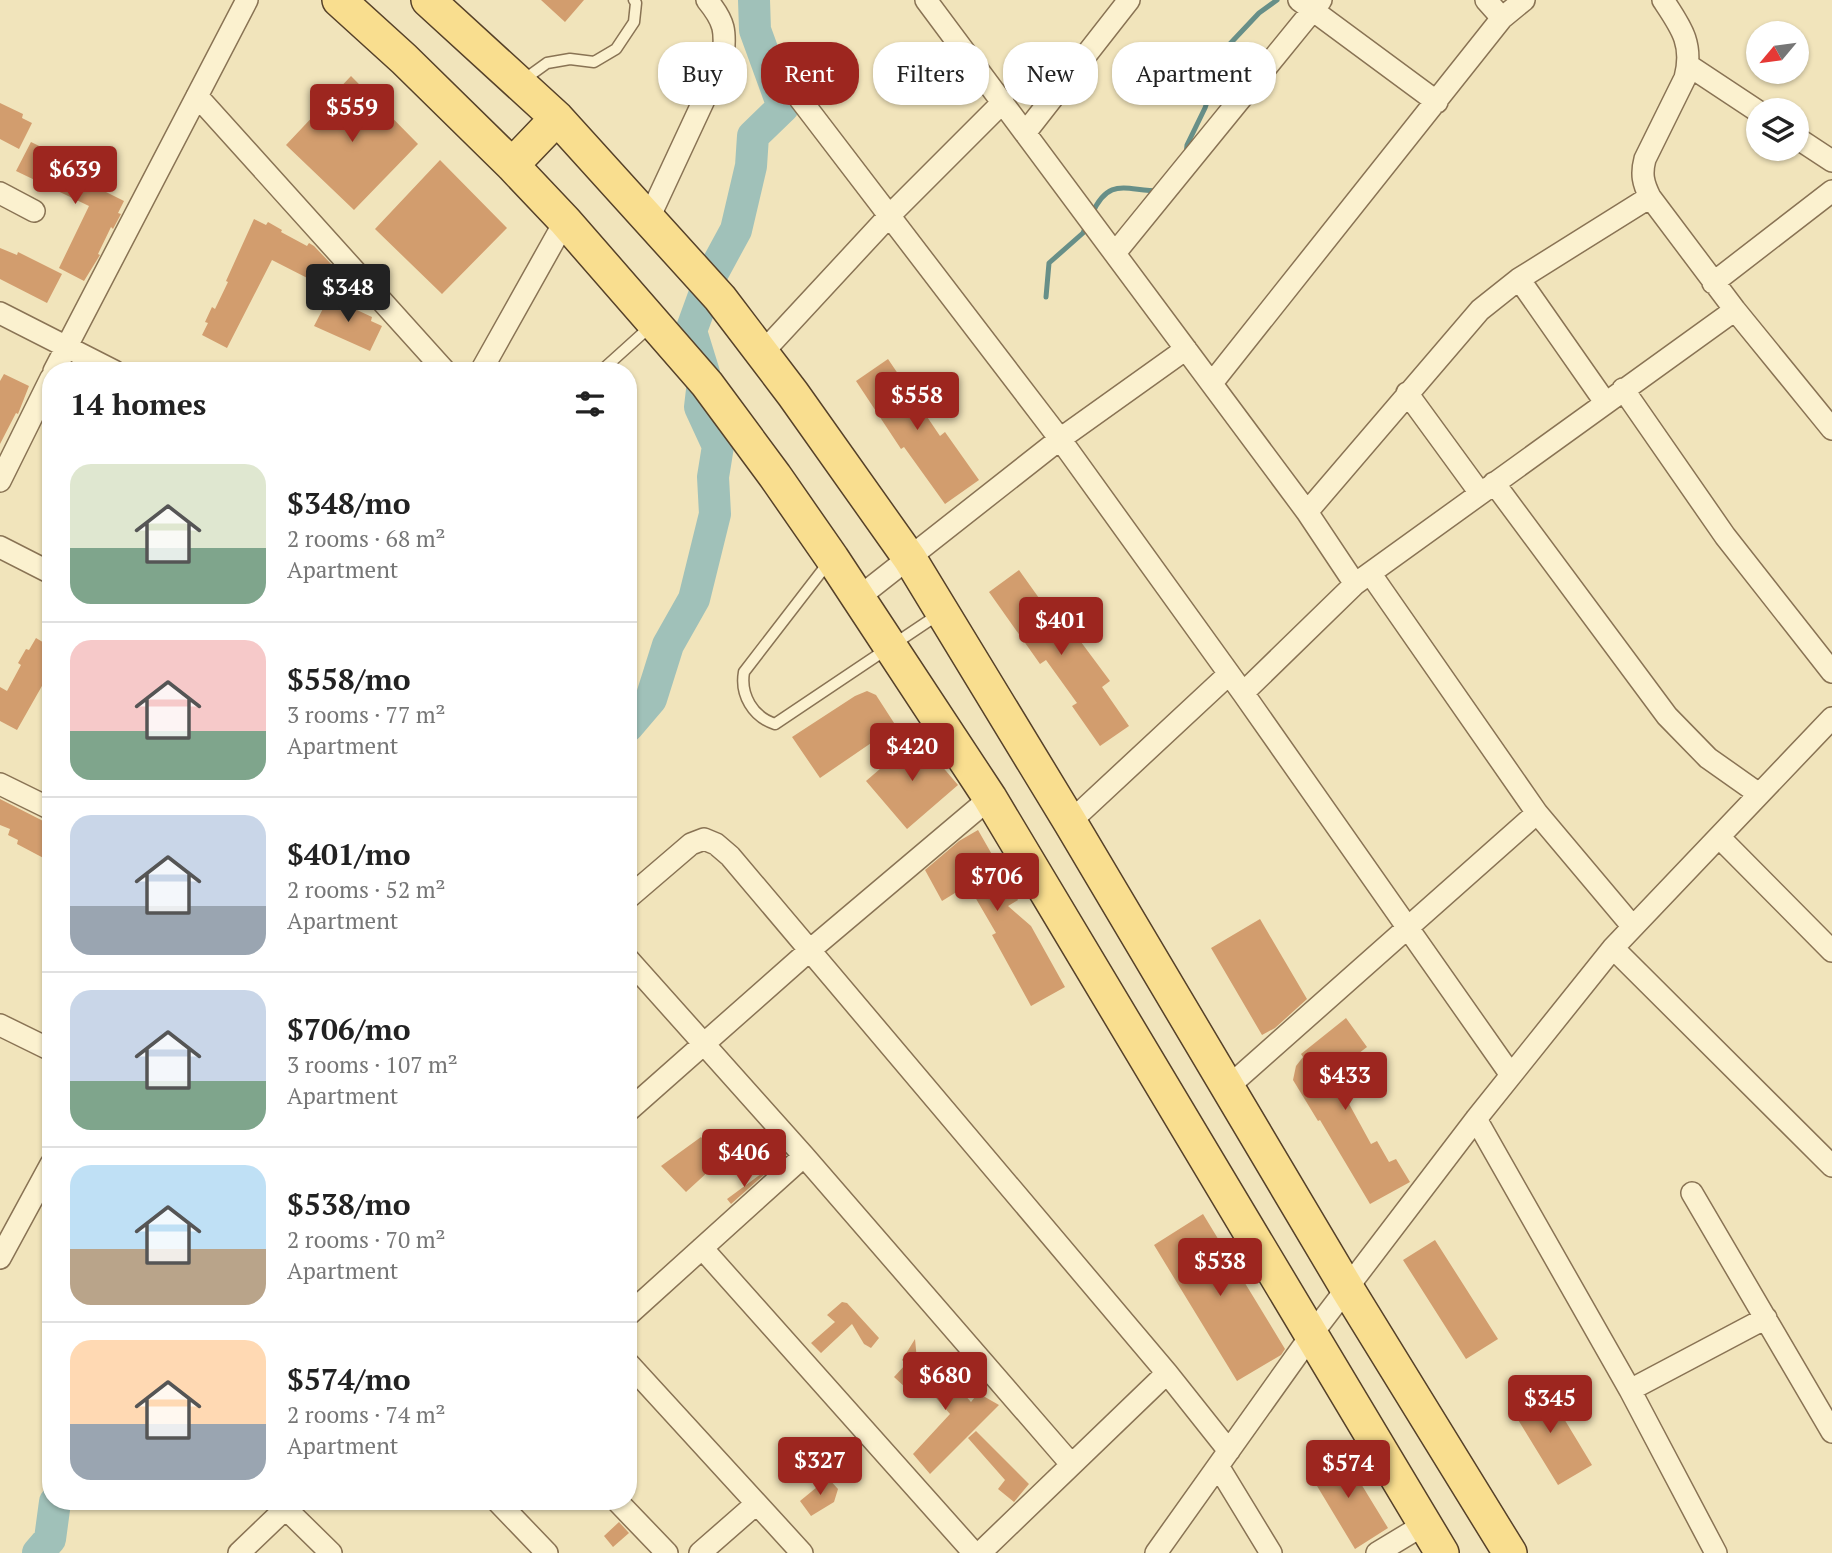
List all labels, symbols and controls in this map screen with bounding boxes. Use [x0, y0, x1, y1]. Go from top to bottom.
north arrow [1746, 21, 1810, 84]
map controls [1746, 21, 1809, 161]
chip: Buy [658, 42, 747, 105]
chip: Rent [761, 42, 859, 105]
chip: Filters [873, 42, 989, 105]
chip: New [1003, 42, 1098, 105]
chip: Apartment [1112, 42, 1276, 105]
pin: $559 [311, 85, 393, 144]
text: $559 [326, 91, 378, 122]
button: layers [1746, 98, 1809, 161]
pin: $639 [34, 146, 116, 206]
text: $639 [49, 153, 101, 184]
pin: $348 [307, 264, 389, 324]
text: $348 [322, 271, 374, 302]
pin: $558 [876, 372, 958, 432]
text: $558 [891, 379, 943, 410]
text: 14 homes [70, 384, 206, 424]
icon: filters [571, 385, 609, 423]
text: $348/mo [287, 483, 411, 523]
icon: home [126, 492, 210, 576]
text: 2 rooms · 68 m² [287, 523, 446, 554]
text: Apartment [287, 554, 398, 585]
pin: $401 [1020, 598, 1102, 657]
text: $401 [1035, 604, 1087, 635]
text: $558/mo [287, 659, 411, 699]
icon: home [126, 668, 210, 752]
text: 3 rooms · 77 m² [287, 699, 446, 730]
pin: $420 [871, 724, 953, 783]
text: Apartment [287, 730, 398, 761]
text: $420 [886, 730, 938, 761]
text: $401/mo [287, 834, 411, 874]
icon: home [126, 843, 210, 927]
pin: $706 [956, 853, 1038, 913]
text: $706 [971, 860, 1023, 891]
text: 2 rooms · 52 m² [287, 874, 446, 905]
text: Apartment [287, 905, 398, 936]
text: $706/mo [287, 1009, 411, 1049]
icon: home [126, 1018, 210, 1102]
text: 3 rooms · 107 m² [287, 1049, 458, 1080]
pin: $433 [1304, 1052, 1386, 1112]
text: $433 [1319, 1059, 1371, 1090]
text: Apartment [287, 1080, 398, 1111]
pin: $406 [703, 1130, 785, 1189]
text: $406 [718, 1136, 770, 1167]
text: $538/mo [287, 1184, 411, 1224]
icon: home [126, 1193, 210, 1277]
text: 2 rooms · 70 m² [287, 1224, 446, 1255]
pin: $538 [1179, 1238, 1261, 1298]
text: $538 [1194, 1245, 1246, 1276]
text: Apartment [287, 1255, 398, 1286]
pin: $680 [904, 1352, 986, 1412]
text: $574/mo [287, 1359, 411, 1399]
text: $680 [919, 1359, 971, 1390]
icon: home [126, 1368, 210, 1452]
pin: $345 [1509, 1376, 1591, 1435]
text: $345 [1524, 1382, 1576, 1413]
text: 2 rooms · 74 m² [287, 1399, 446, 1430]
text: Apartment [287, 1430, 398, 1461]
pin: $327 [779, 1438, 861, 1497]
pin: $574 [1307, 1440, 1389, 1500]
text: $327 [794, 1444, 846, 1475]
text: $574 [1322, 1447, 1374, 1478]

